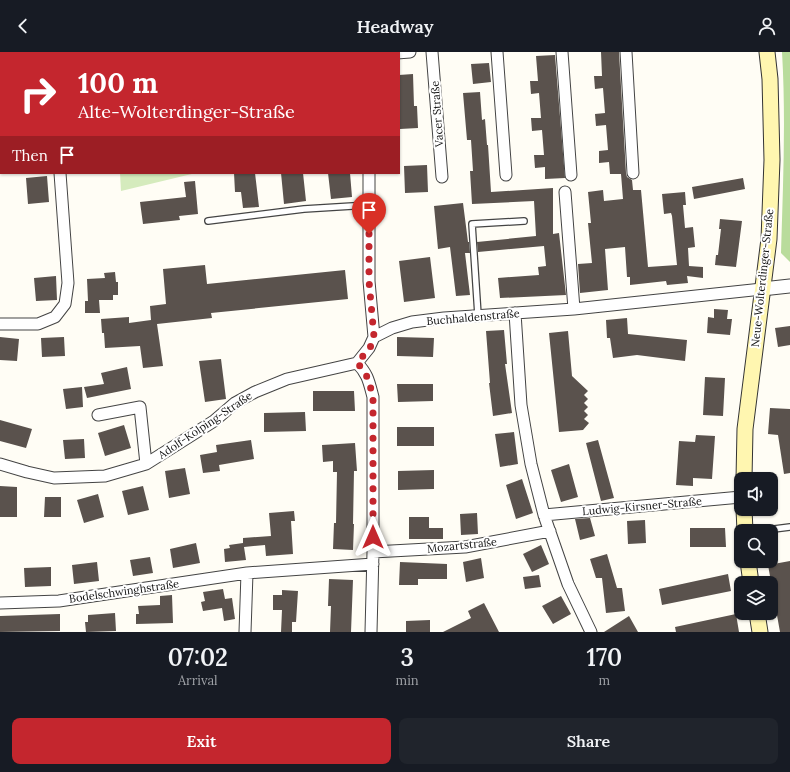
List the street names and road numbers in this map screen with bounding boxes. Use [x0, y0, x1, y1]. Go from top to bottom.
street label: Vacer Straße [428, 80, 446, 149]
street label: Neue-Wolterdinger-Straße [748, 208, 776, 348]
street label: Buchhaldenstraße [426, 306, 520, 328]
street label: Adolf-Kolping-Straße [154, 388, 255, 462]
street label: Ludwig-Kirsner-Straße [582, 494, 702, 518]
street label: Mozartstraße [426, 534, 498, 556]
street label: Bodelschwinghstraße [68, 576, 180, 606]

